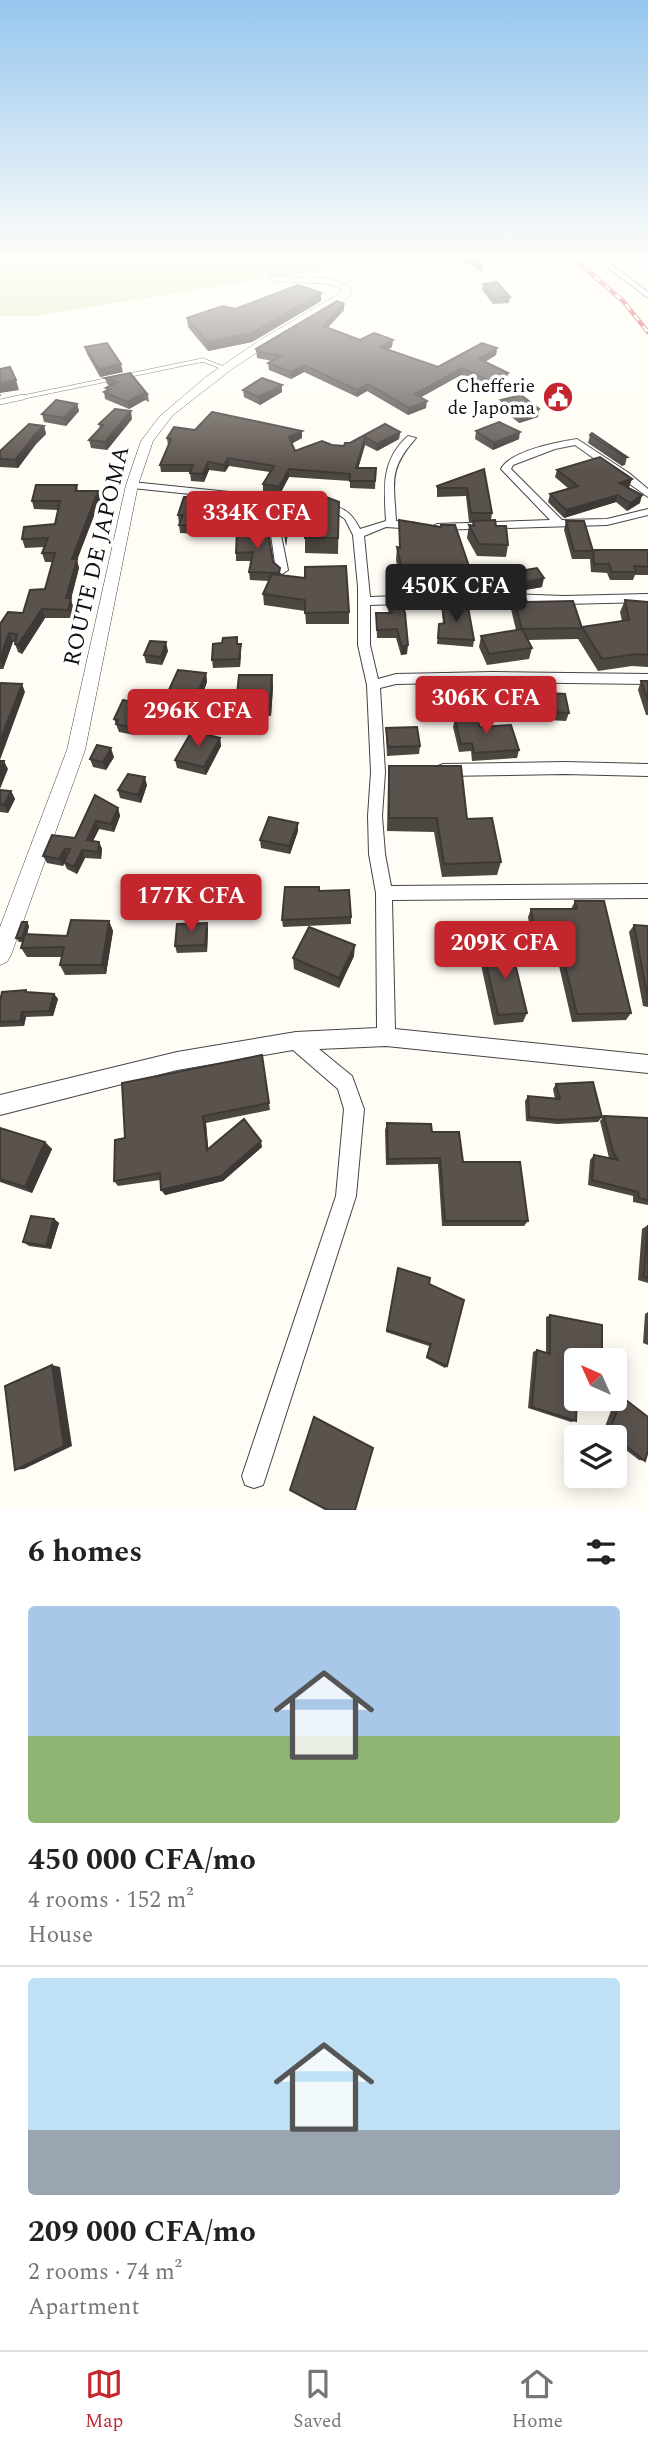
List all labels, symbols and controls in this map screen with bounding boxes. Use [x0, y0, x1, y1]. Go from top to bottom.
place label: Chefferie de Japoma [448, 372, 536, 423]
public building icon: Chefferie de Japoma [541, 380, 575, 414]
street label: ROUTE DE JAPOMA [55, 443, 139, 669]
pin: 334K CFA [185, 491, 329, 551]
text: 334K CFA [203, 496, 312, 531]
pin: 450K CFA [384, 564, 528, 624]
text: 450K CFA [402, 569, 511, 604]
pin: 306K CFA [414, 676, 558, 736]
text: 306K CFA [432, 681, 541, 716]
pin: 296K CFA [126, 690, 270, 749]
text: 296K CFA [144, 694, 253, 729]
pin: 177K CFA [119, 874, 263, 934]
text: 177K CFA [137, 879, 246, 914]
pin: 209K CFA [433, 922, 577, 981]
text: 209K CFA [451, 926, 560, 961]
north arrow [564, 1348, 626, 1410]
map controls [564, 1348, 627, 1488]
button: layers [564, 1425, 627, 1488]
text: 6 homes [28, 1529, 142, 1575]
icon: filters [582, 1533, 620, 1571]
icon: home [261, 1652, 387, 1778]
text: 450 000 CFA/mo [28, 1837, 256, 1883]
text: 4 rooms · 152 m² [28, 1883, 194, 1918]
text: House [28, 1918, 93, 1953]
icon: home [261, 2024, 387, 2150]
text: 209 000 CFA/mo [28, 2209, 256, 2255]
text: 2 rooms · 74 m² [28, 2255, 182, 2290]
text: Apartment [28, 2290, 140, 2325]
tab: Map [85, 2365, 123, 2436]
tab: Saved [293, 2365, 342, 2436]
tab: Home [512, 2365, 563, 2436]

